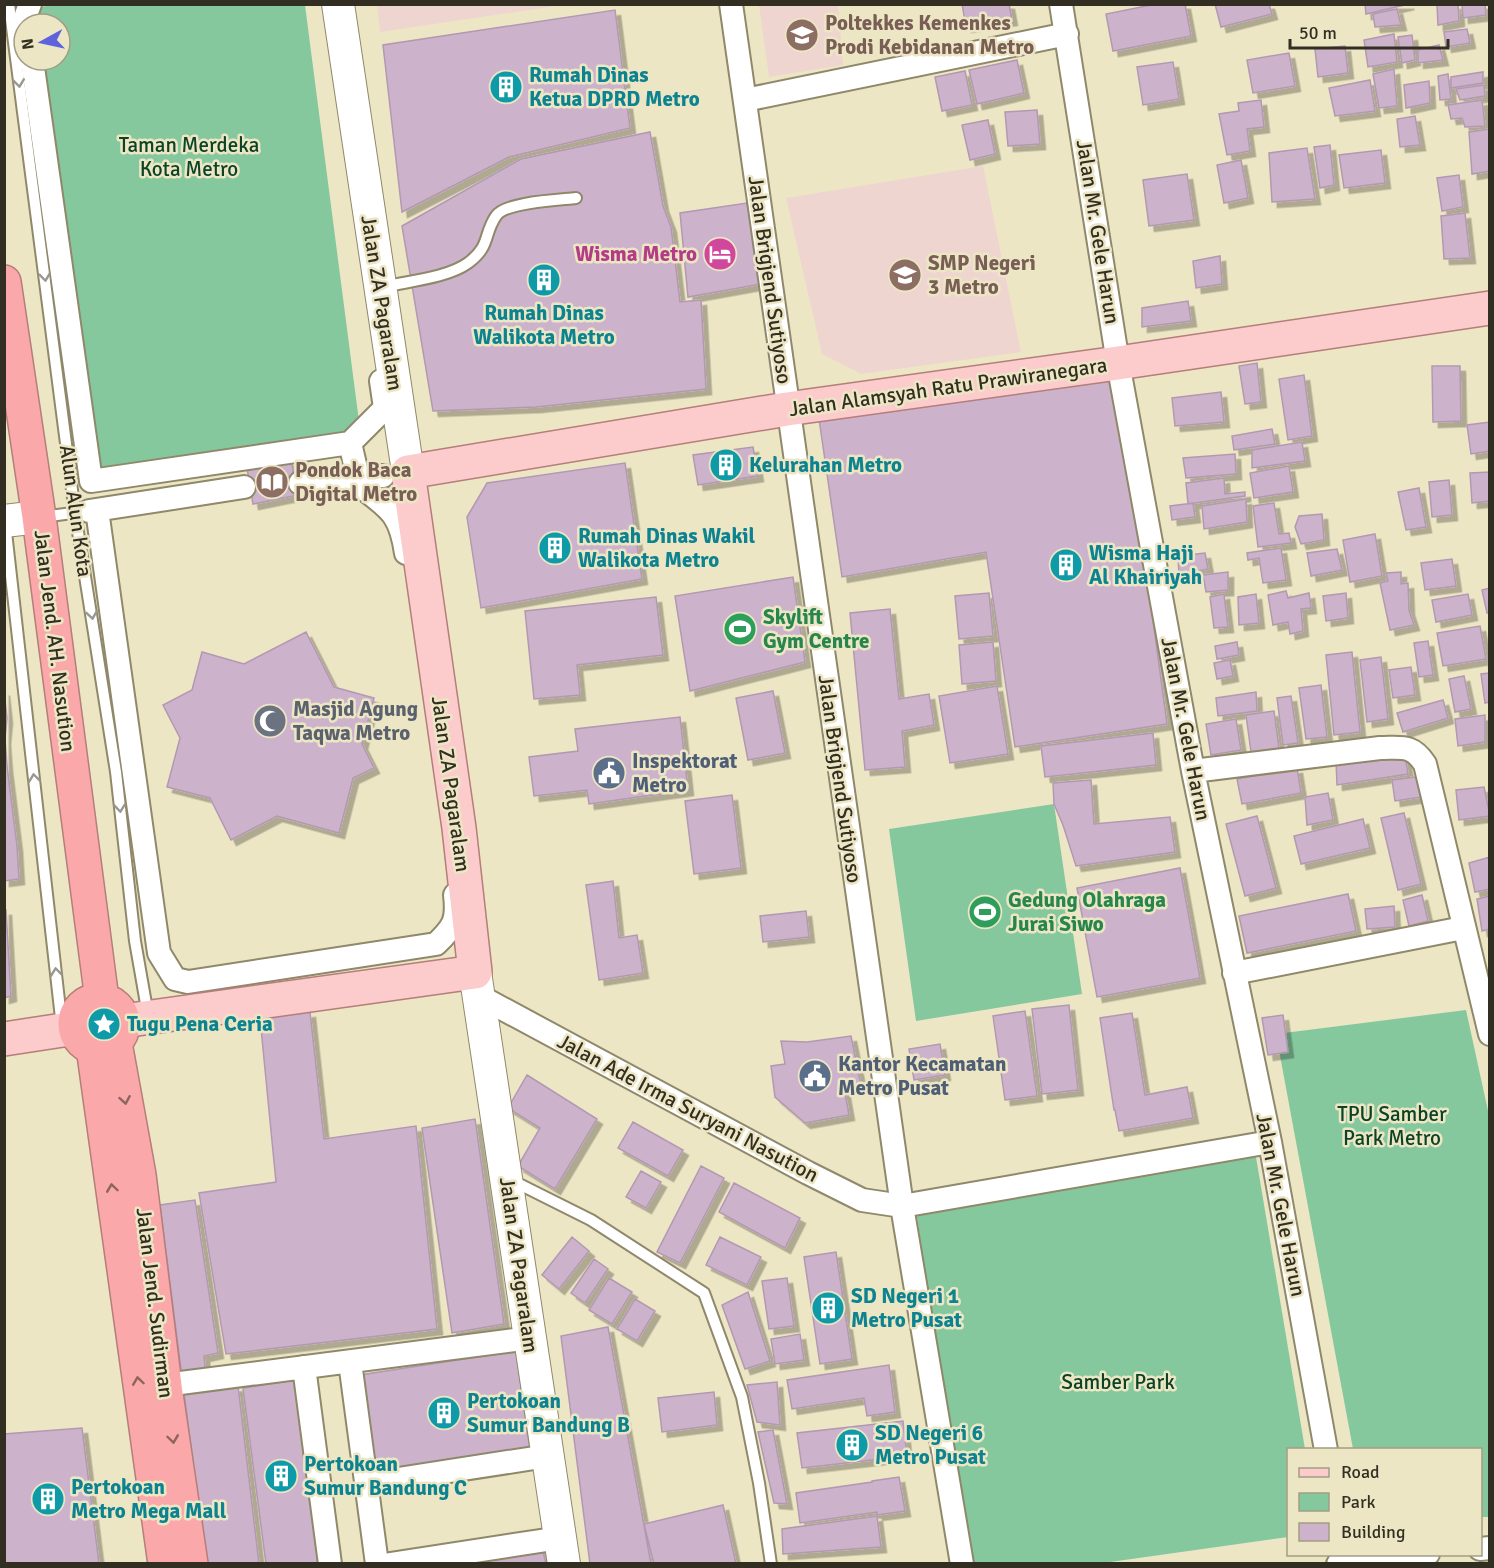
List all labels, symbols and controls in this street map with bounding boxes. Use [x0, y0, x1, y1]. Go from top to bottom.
place label: Poltekkes Kemenkes Prodi Kebidanan Metro [825, 10, 1034, 60]
north arrow [12, 12, 72, 72]
scale bar [1290, 12, 1448, 50]
school or university icon: Poltekkes Kemenkes Prodi Kebidanan Metro [784, 17, 820, 53]
text: 50 m [1299, 22, 1337, 44]
text: N [17, 37, 39, 51]
place label: Rumah Dinas Ketua DPRD Metro [529, 62, 700, 112]
building icon: Rumah Dinas Ketua DPRD Metro [488, 69, 524, 105]
one-way arrow [13, 79, 25, 88]
park label: Taman Merdeka Kota Metro [119, 132, 259, 182]
street label: Jalan Mr. Gele Harun [1071, 138, 1125, 326]
street label: Jalan Brigjend Sutiyoso [743, 174, 797, 386]
street label: Jalan ZA Pagaralam [355, 213, 409, 393]
hotel icon: Wisma Metro [702, 236, 738, 272]
place label: Wisma Metro [575, 241, 697, 267]
place label: SMP Negeri 3 Metro [928, 250, 1036, 300]
school or university icon: SMP Negeri 3 Metro [887, 257, 923, 293]
building icon: Rumah Dinas Walikota Metro [526, 262, 562, 298]
one-way arrow [38, 272, 50, 281]
place label: Rumah Dinas Walikota Metro [473, 300, 615, 350]
street label: Jalan Alamsyah Ratu Prawiranegara [787, 352, 1109, 422]
street label: Alun Alun Kota [54, 443, 98, 579]
building icon: Kelurahan Metro [708, 447, 744, 483]
place label: Kelurahan Metro [749, 452, 902, 478]
place label: Pondok Baca Digital Metro [295, 457, 417, 507]
library icon: Pondok Baca Digital Metro [254, 464, 290, 500]
place label: Rumah Dinas Wakil Walikota Metro [578, 523, 756, 573]
street label: Jalan Jend. AH. Nasution [28, 529, 82, 753]
building icon: Rumah Dinas Wakil Walikota Metro [537, 530, 573, 566]
place label: Wisma Haji Al Khairiyah [1089, 540, 1202, 590]
building icon: Wisma Haji Al Khairiyah [1048, 547, 1084, 583]
place label: Skylift Gym Centre [763, 604, 870, 654]
one-way arrow [85, 611, 97, 620]
sports icon: Skylift Gym Centre [722, 611, 758, 647]
street label: Jalan Mr. Gele Harun [1155, 635, 1217, 823]
street label: Jalan Brigjend Sutiyoso [813, 673, 867, 885]
street label: Jalan ZA Pagaralam [426, 694, 476, 874]
place label: Masjid Agung Taqwa Metro [293, 696, 418, 746]
mosque icon: Masjid Agung Taqwa Metro [252, 703, 288, 739]
place label: Inspektorat Metro [632, 748, 738, 798]
public building icon: Inspektorat Metro [591, 755, 627, 791]
one-way arrow [28, 773, 41, 783]
one-way arrow [113, 804, 126, 813]
place label: Gedung Olahraga Jurai Siwo [1008, 887, 1166, 937]
sports icon: Gedung Olahraga Jurai Siwo [967, 894, 1003, 930]
one-way arrow [50, 967, 63, 976]
place icon: Tugu Pena Ceria [86, 1006, 122, 1042]
place label: Tugu Pena Ceria [127, 1011, 273, 1037]
street label: Jalan Ade Irma Suryani Nasution [553, 1028, 823, 1188]
place label: Kantor Kecamatan Metro Pusat [838, 1051, 1007, 1101]
public building icon: Kantor Kecamatan Metro Pusat [797, 1058, 833, 1094]
one-way arrow [118, 1095, 131, 1105]
park label: TPU Samber Park Metro [1337, 1101, 1447, 1151]
street label: Jalan Mr. Gele Harun [1250, 1111, 1312, 1299]
street label: Jalan ZA Pagaralam [494, 1175, 544, 1355]
one-way arrow [106, 1183, 119, 1192]
street label: Jalan Jend. Sudirman [130, 1206, 180, 1400]
place label: SD Negeri 1 Metro Pusat [851, 1283, 962, 1333]
building icon: SD Negeri 1 Metro Pusat [810, 1290, 846, 1326]
park label: Samber Park [1061, 1369, 1175, 1395]
one-way arrow [133, 1376, 145, 1386]
place label: Pertokoan Sumur Bandung B [467, 1388, 630, 1438]
building icon: Pertokoan Sumur Bandung B [426, 1395, 462, 1431]
place label: SD Negeri 6 Metro Pusat [875, 1420, 986, 1470]
building icon: SD Negeri 6 Metro Pusat [834, 1427, 870, 1463]
one-way arrow [166, 1434, 178, 1443]
legend [1287, 1448, 1482, 1556]
place label: Pertokoan Sumur Bandung C [304, 1451, 467, 1501]
building icon: Pertokoan Sumur Bandung C [263, 1458, 299, 1494]
text: Road [1341, 1461, 1380, 1483]
place label: Pertokoan Metro Mega Mall [71, 1474, 227, 1524]
building icon: Pertokoan Metro Mega Mall [30, 1481, 66, 1517]
text: Park [1341, 1491, 1376, 1513]
text: Building [1341, 1521, 1405, 1543]

